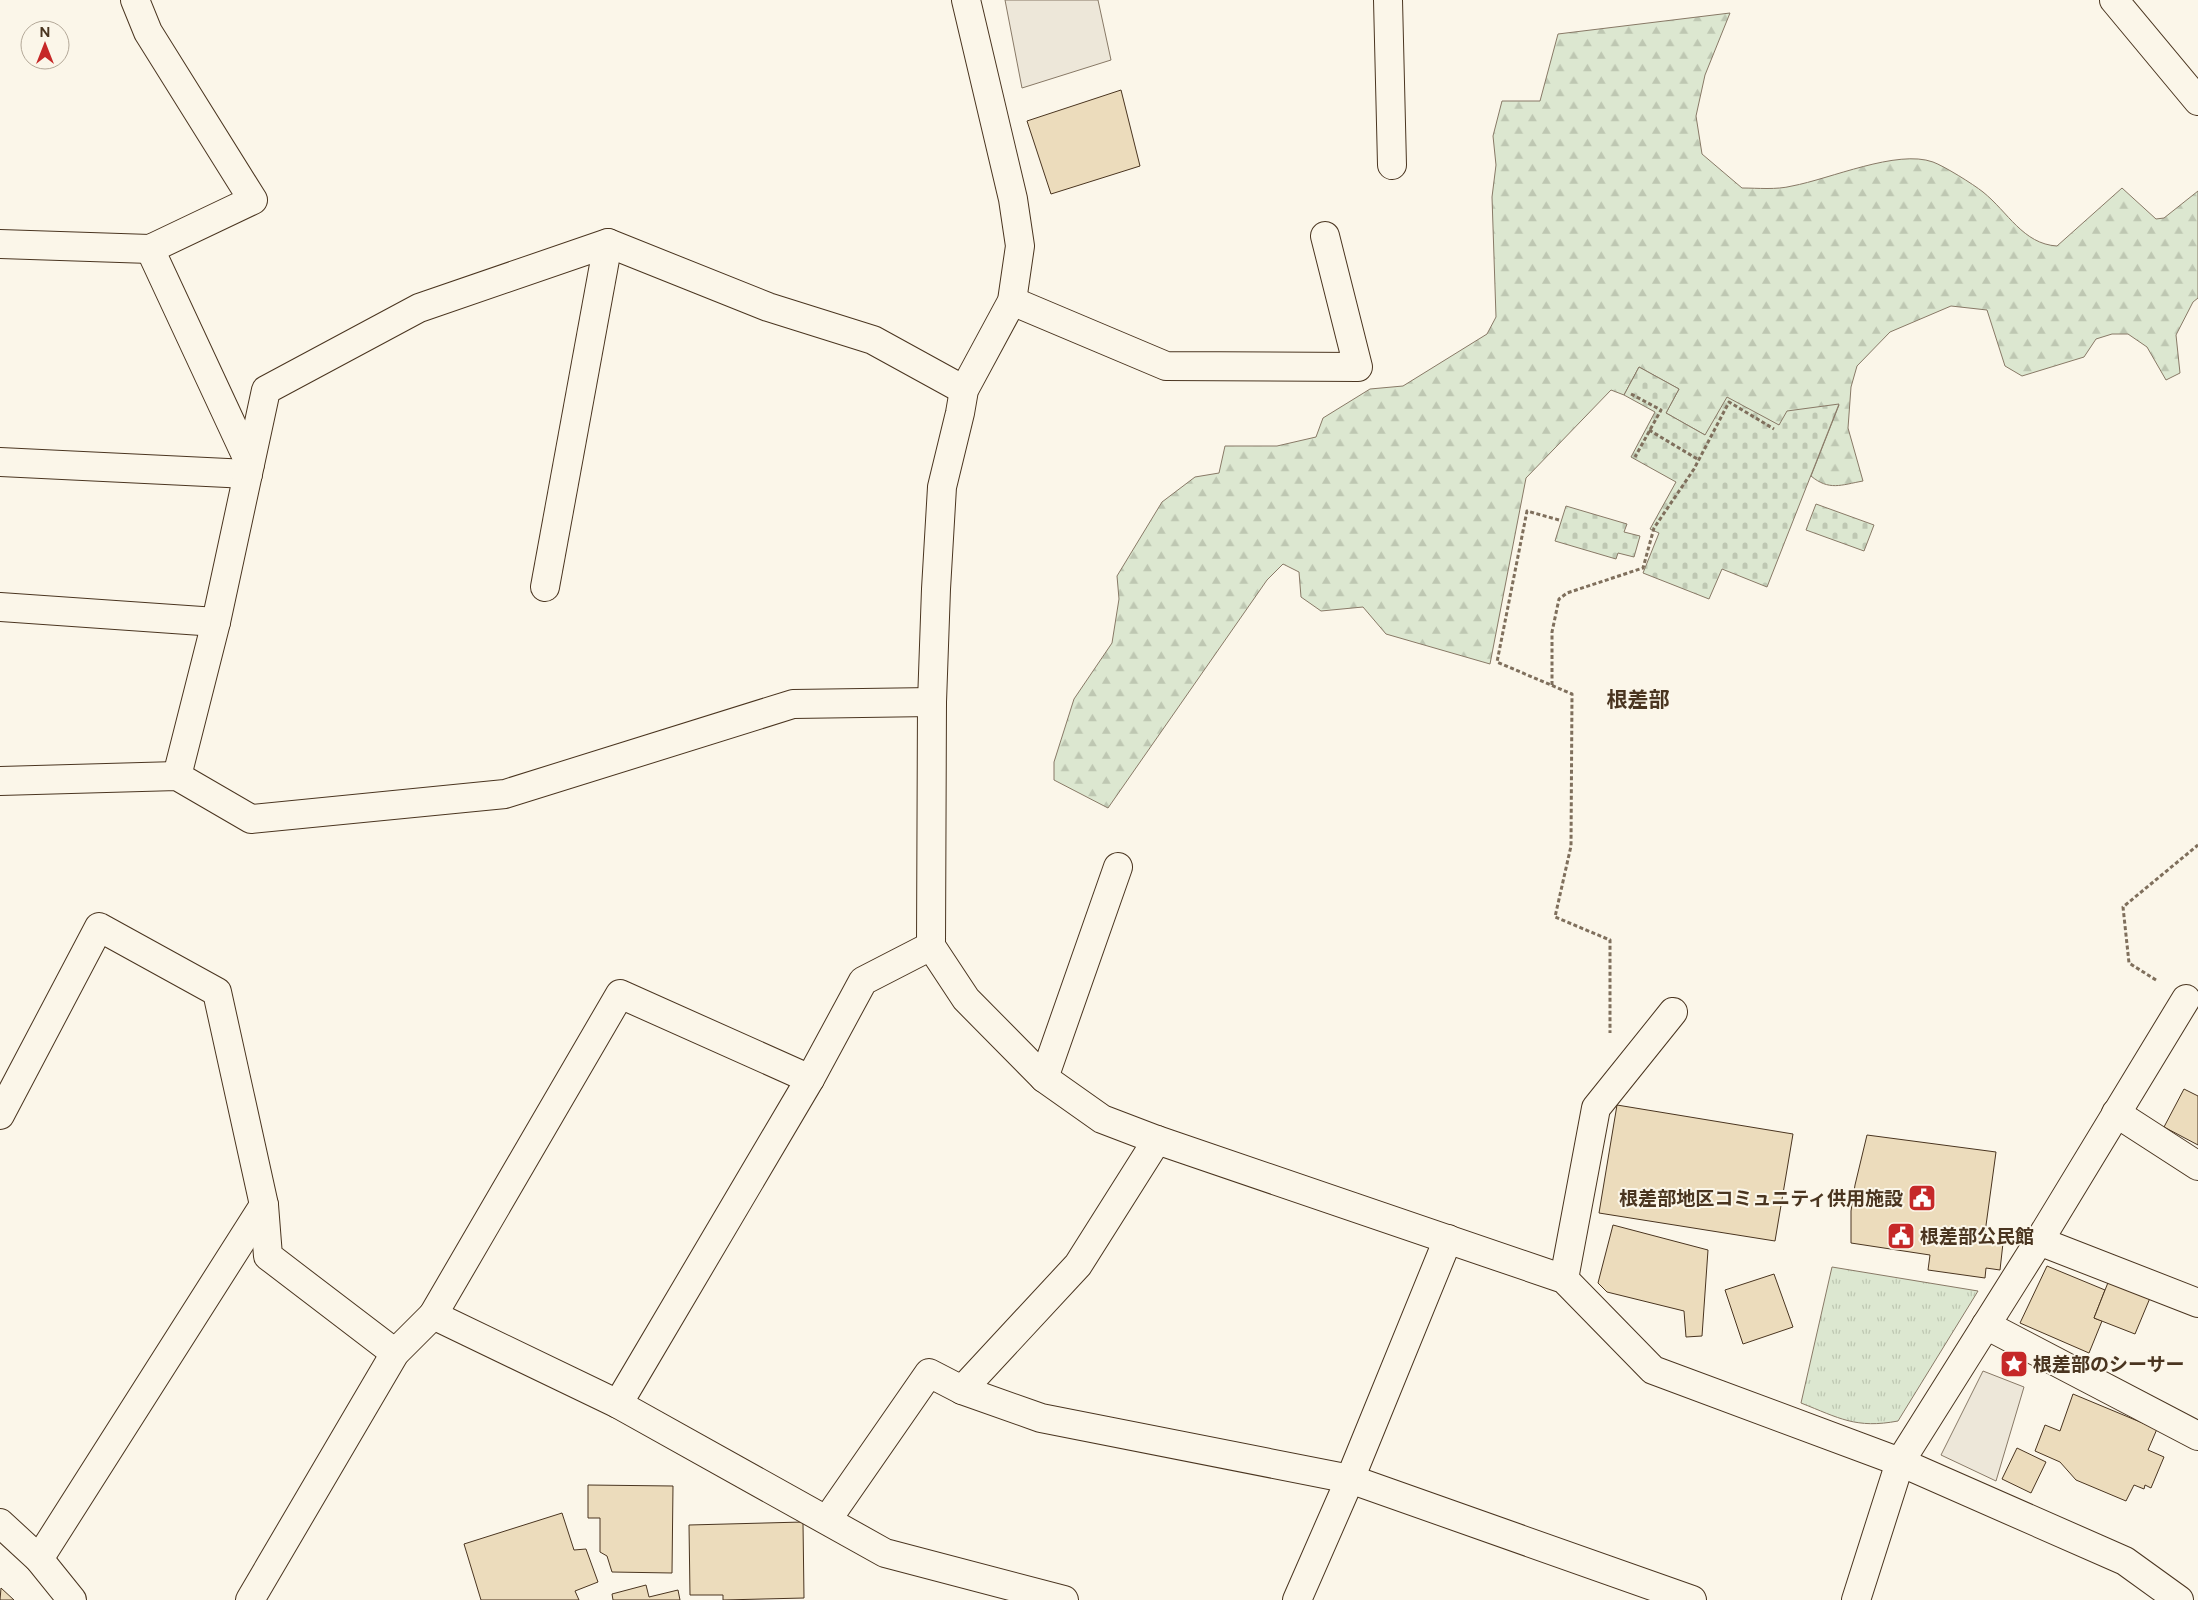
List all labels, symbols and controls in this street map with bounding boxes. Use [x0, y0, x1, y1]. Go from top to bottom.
north arrow [20, 20, 70, 70]
text: N [40, 24, 50, 41]
district label: 根差部 [1607, 687, 1670, 712]
public building icon: 根差部地区コミュニティ供用施設 [1907, 1183, 1937, 1213]
place label: 根差部地区コミュニティ供用施設 [1619, 1187, 1903, 1210]
public building icon: 根差部公民館 [1886, 1221, 1916, 1251]
place label: 根差部公民館 [1920, 1225, 2034, 1248]
place icon: 根差部のシーサー [1999, 1349, 2029, 1379]
place label: 根差部のシーサー [2033, 1353, 2185, 1376]

